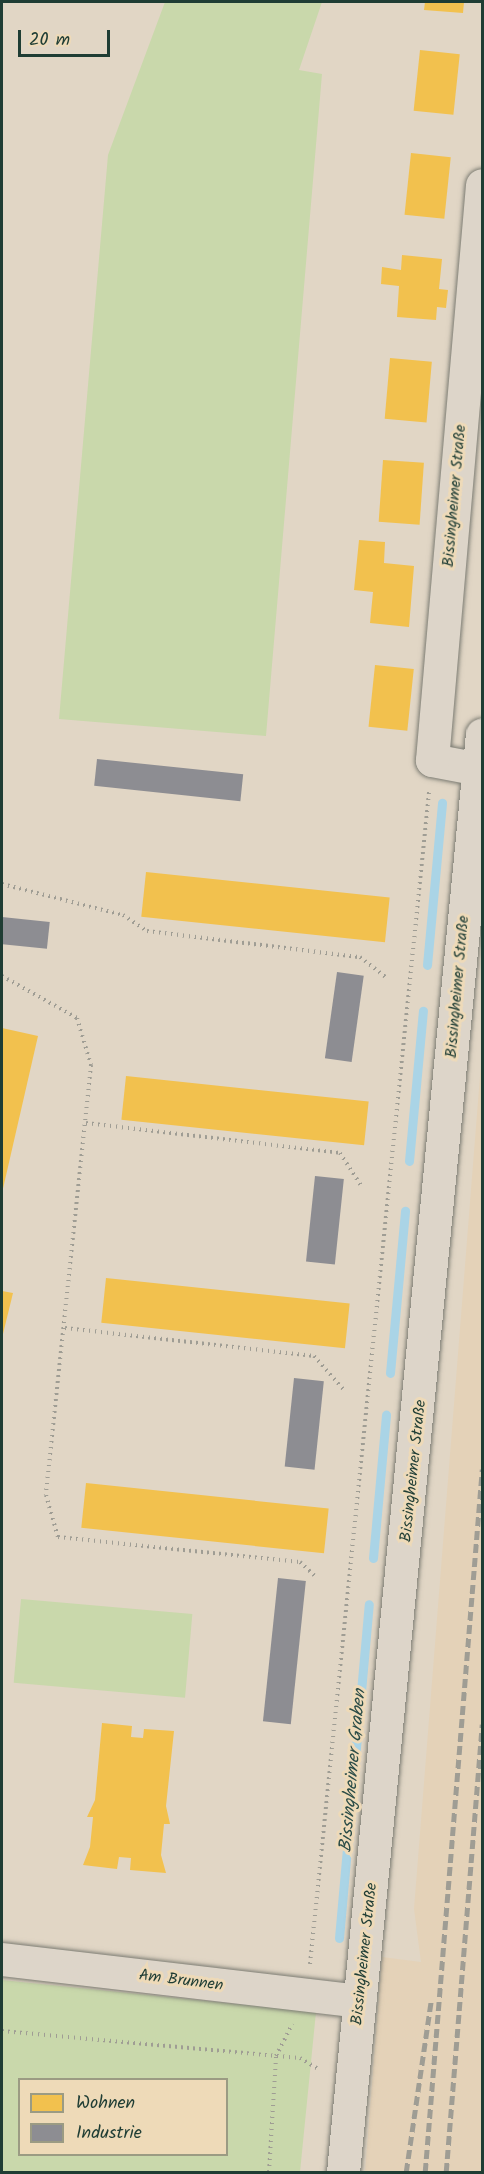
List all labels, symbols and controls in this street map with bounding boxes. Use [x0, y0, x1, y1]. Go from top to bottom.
scale bar [21, 18, 112, 56]
text: 20 m [29, 26, 70, 55]
street label: Bissingheimer Straße [439, 424, 471, 568]
street label: Bissingheimer Straße [442, 915, 474, 1059]
street label: Bissingheimer Straße [397, 1399, 431, 1543]
water label: Bissingheimer Graben [336, 1689, 372, 1853]
street label: Bissingheimer Straße [348, 1882, 382, 2026]
street label: Am Brunnen [138, 1966, 224, 1996]
legend [18, 2078, 228, 2156]
text: Wohnen [76, 2089, 135, 2118]
text: Industrie [76, 2119, 142, 2148]

